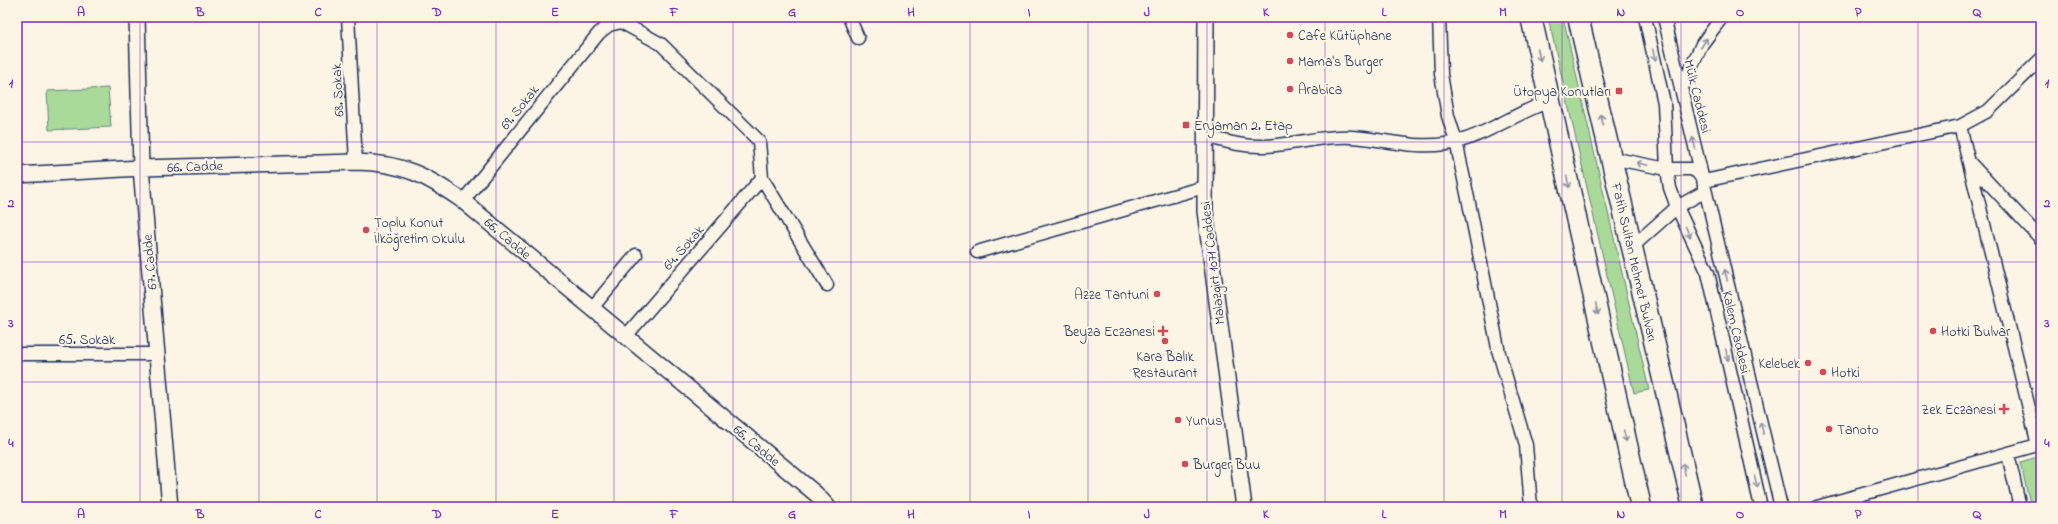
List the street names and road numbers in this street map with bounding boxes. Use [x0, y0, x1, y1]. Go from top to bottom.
street label: Mülk Caddesi [1677, 57, 1716, 135]
street label: 68. Sokak [327, 62, 350, 117]
street label: 69. Sokak [496, 80, 545, 135]
street label: 66. Cadde [167, 156, 224, 179]
street label: Fatih Sultan Mehmet Bulvarı [1605, 180, 1662, 344]
street label: Malazgirt 1071 Caddesi [1195, 200, 1232, 326]
street label: 66. Cadde [479, 213, 536, 266]
street label: 64. Sokak [659, 220, 710, 275]
street label: 67. Cadde [138, 233, 163, 290]
street label: Kalem Caddesi [1716, 289, 1755, 376]
street label: 65. Sokak [59, 330, 116, 351]
street label: 66. Cadde [728, 420, 785, 473]

